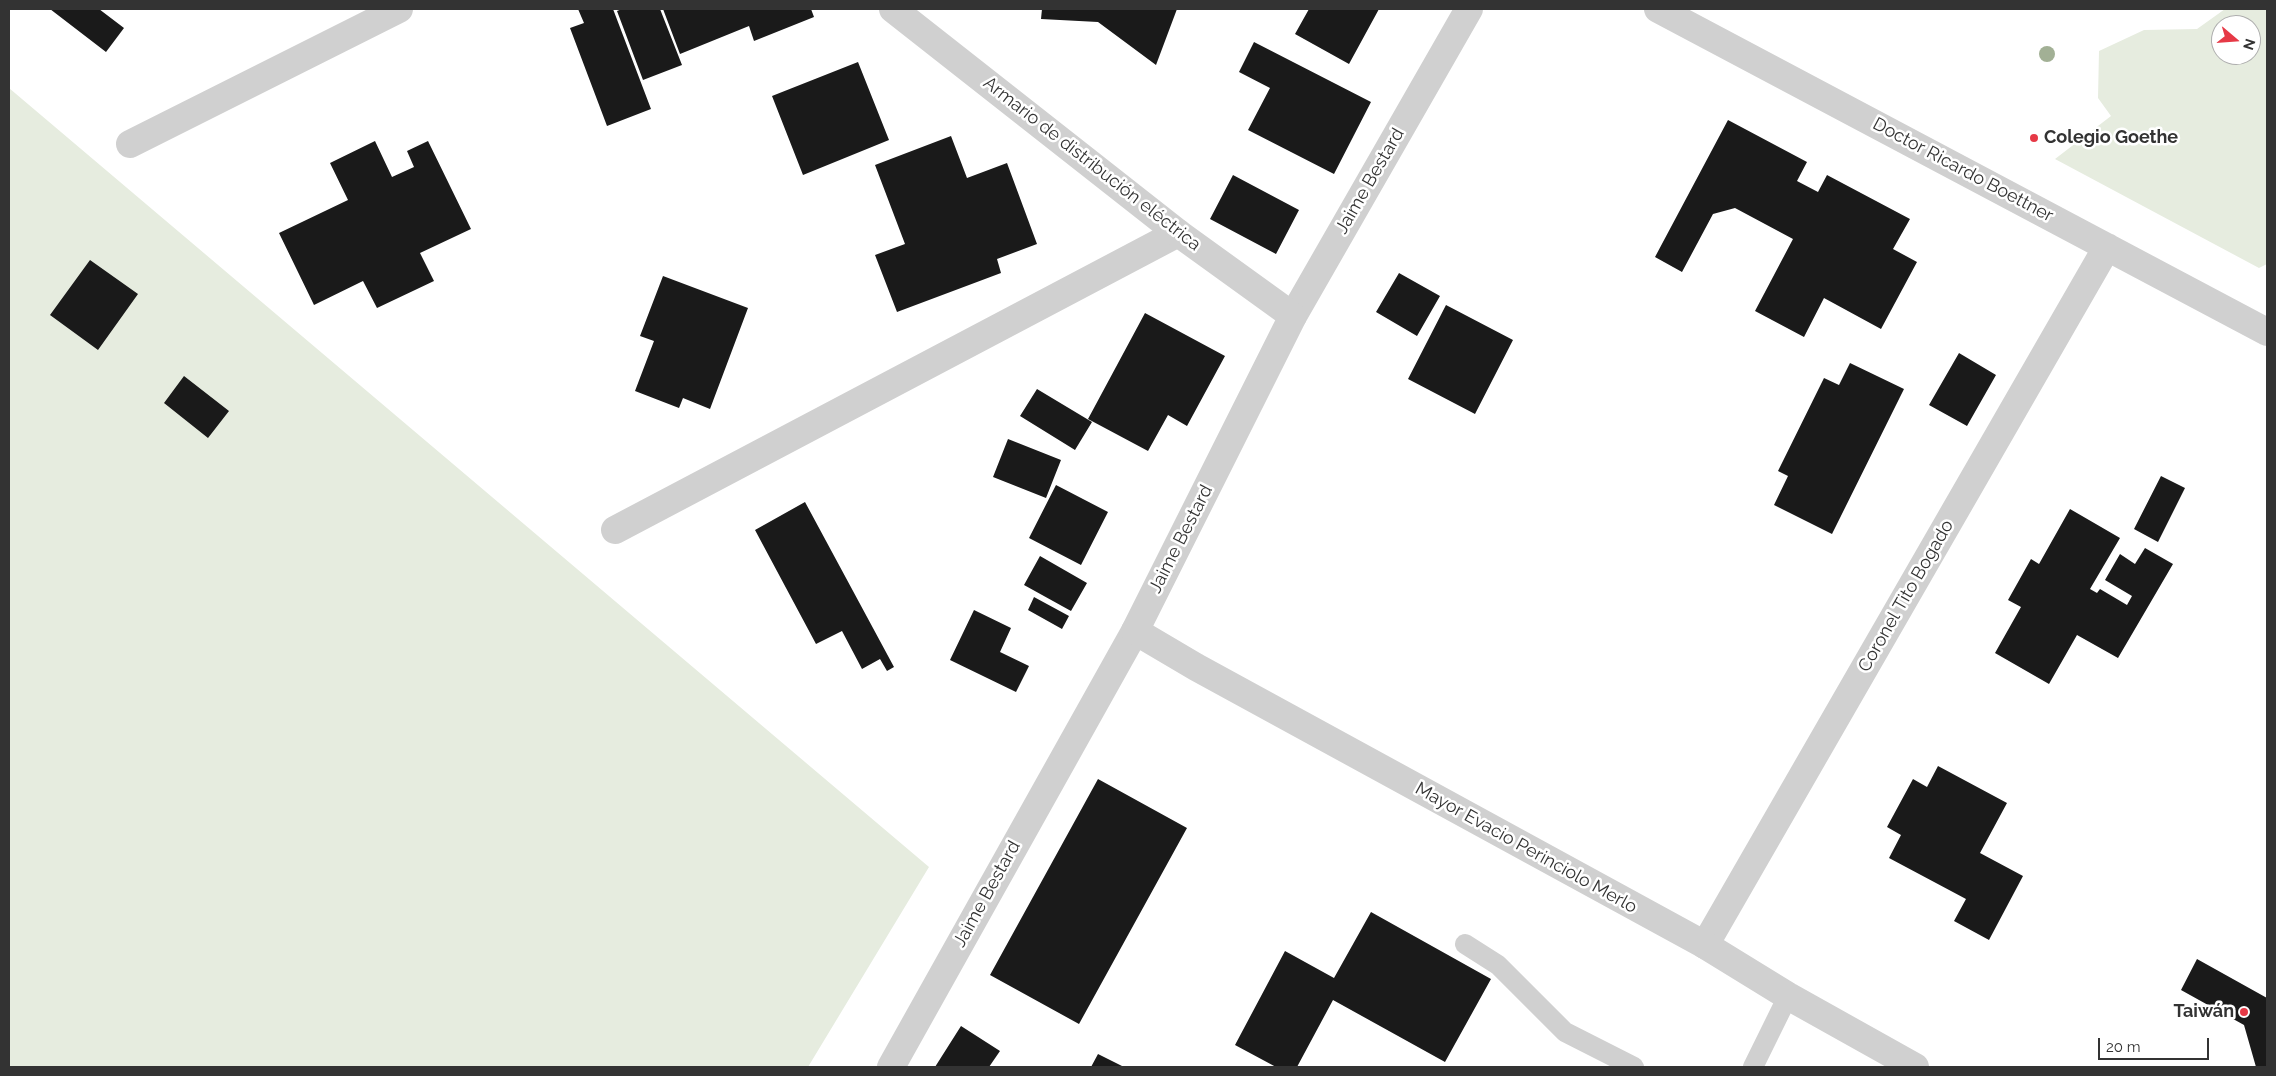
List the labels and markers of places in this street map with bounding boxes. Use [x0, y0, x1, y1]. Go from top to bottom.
place label: Colegio Goethe [2044, 127, 2178, 149]
marker: Colegio Goethe [2028, 132, 2040, 144]
place label: Taiwán [2173, 1001, 2234, 1023]
marker: Taiwán [2238, 1006, 2250, 1018]

